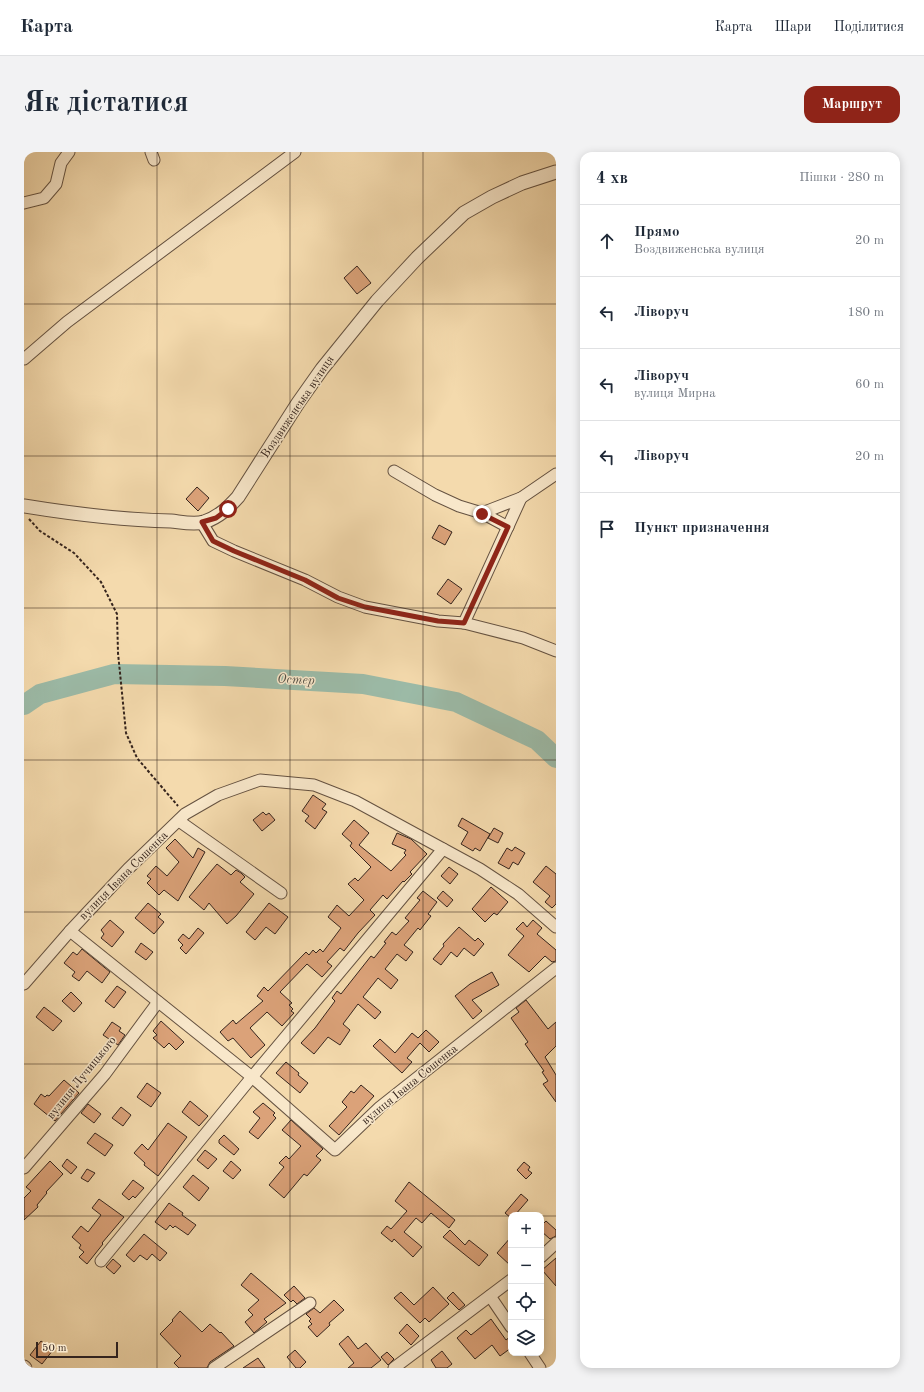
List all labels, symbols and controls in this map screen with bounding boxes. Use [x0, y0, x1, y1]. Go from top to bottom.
text: Карта [20, 18, 73, 37]
text: Карта [715, 20, 753, 34]
text: Шари [775, 20, 812, 34]
text: Поділитися [834, 20, 904, 34]
button: Маршрут [804, 86, 900, 123]
text: Як дістатися [24, 90, 188, 118]
text: 4 хв [596, 170, 628, 187]
text: Пішки · 280 m [799, 171, 884, 184]
text: Прямо [634, 225, 680, 240]
icon: ahead [596, 230, 618, 252]
text: 20 m [855, 234, 884, 247]
text: Воздвиженська вулиця [634, 243, 765, 256]
icon: left [596, 302, 618, 324]
text: Ліворуч [634, 305, 689, 320]
text: 180 m [847, 306, 884, 319]
street label: Воздвиженська вулиця [259, 354, 337, 460]
text: Ліворуч [634, 369, 689, 384]
icon: left [596, 374, 618, 396]
text: 60 m [855, 378, 884, 391]
text: вулиця Мирна [634, 387, 716, 400]
icon: left [596, 446, 618, 468]
text: Ліворуч [634, 449, 689, 464]
text: 20 m [855, 450, 884, 463]
route start [219, 500, 237, 518]
route end [473, 505, 491, 523]
icon: arrive [596, 518, 618, 540]
text: Пункт призначення [634, 521, 770, 536]
water label: Остер [277, 673, 315, 687]
street label: вулиця Івана Сошенка [77, 829, 171, 923]
street label: вулиця Лучицького [45, 1034, 119, 1122]
street label: вулиця Івана Сошенка [360, 1043, 460, 1127]
map controls [508, 1212, 544, 1356]
button: + [508, 1212, 544, 1248]
button: − [508, 1248, 544, 1284]
button: locate [508, 1284, 544, 1320]
button: layers [508, 1320, 544, 1356]
scale bar [36, 1340, 118, 1359]
text: 50 m [42, 1343, 67, 1354]

